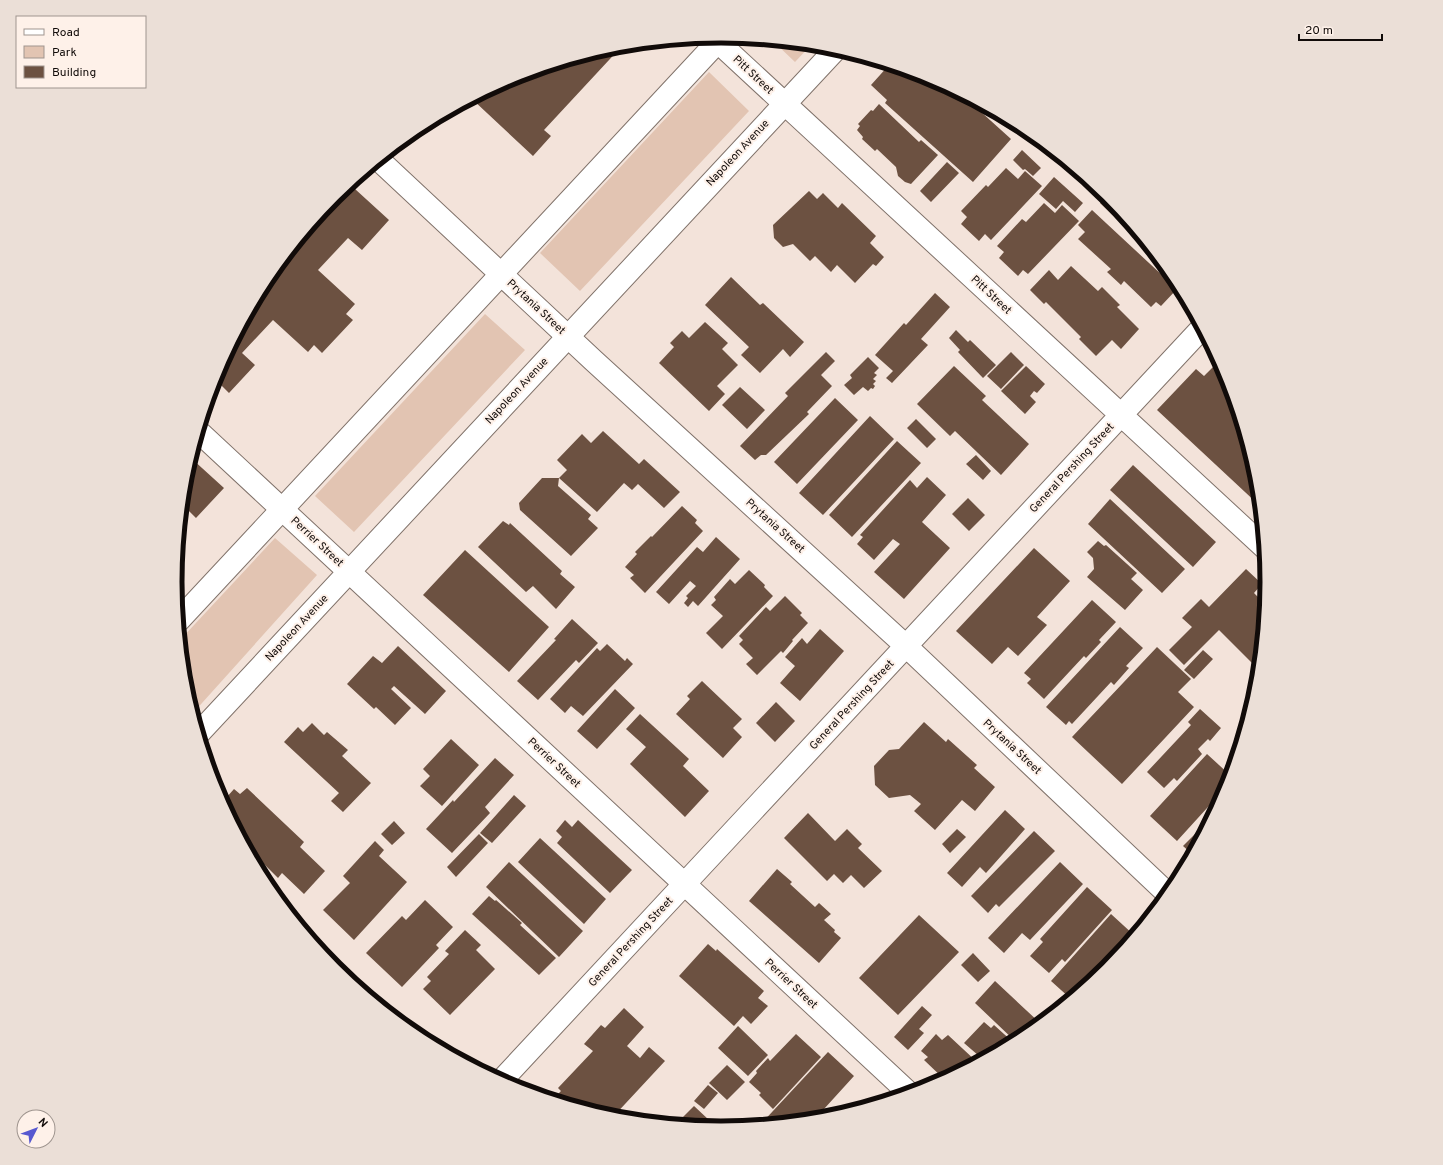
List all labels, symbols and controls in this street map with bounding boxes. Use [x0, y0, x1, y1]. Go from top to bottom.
legend [16, 16, 146, 88]
scale bar [1299, 16, 1382, 42]
text: 20 m [1305, 23, 1333, 39]
text: Road [52, 25, 80, 41]
text: Park [52, 45, 77, 61]
street label: Pitt Street [730, 53, 776, 97]
text: Building [52, 65, 96, 81]
street label: Napoleon Avenue [704, 117, 773, 189]
street label: Pitt Street [968, 273, 1014, 317]
street label: Prytania Street [504, 276, 568, 338]
street label: Napoleon Avenue [483, 355, 552, 427]
street label: General Pershing Street [1027, 420, 1117, 516]
street label: Prytania Street [743, 496, 807, 556]
street label: Perrier Street [288, 514, 346, 570]
street label: Napoleon Avenue [263, 592, 332, 664]
street label: General Pershing Street [807, 657, 897, 753]
street label: Prytania Street [980, 716, 1044, 778]
street label: Perrier Street [525, 735, 583, 791]
street label: General Pershing Street [586, 894, 676, 990]
street label: Perrier Street [762, 956, 820, 1012]
north arrow [16, 1109, 56, 1149]
text: N [35, 1115, 51, 1131]

